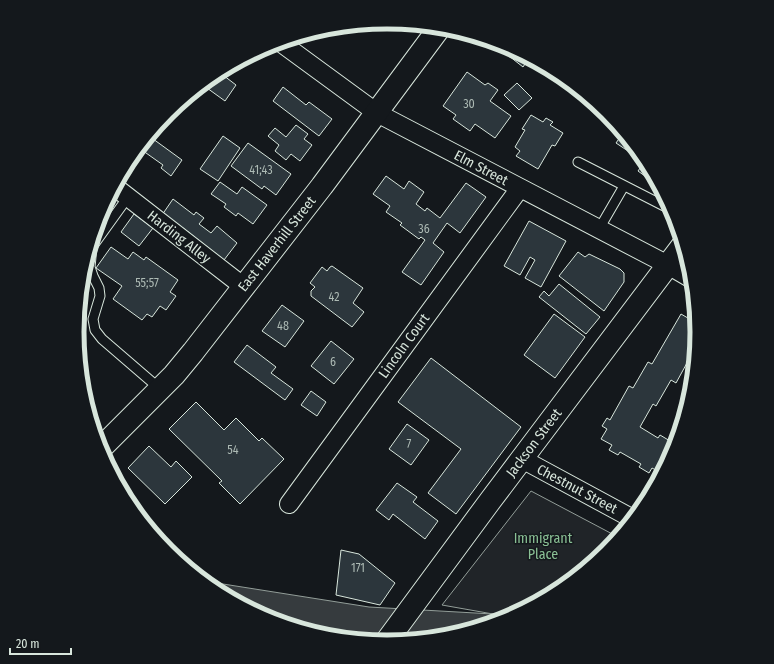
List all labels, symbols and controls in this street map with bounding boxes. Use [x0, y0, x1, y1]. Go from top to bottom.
house number: 30 [463, 97, 475, 111]
street label: Elm Street [451, 147, 511, 189]
house number: 41;43 [249, 163, 273, 177]
street label: East Haverhill Street [235, 193, 320, 295]
street label: Harding Alley [144, 207, 215, 268]
house number: 36 [418, 222, 430, 236]
house number: 55;57 [135, 276, 159, 290]
house number: 42 [329, 290, 339, 304]
street label: Lincoln Court [375, 310, 433, 382]
house number: 48 [277, 319, 289, 333]
house number: 6 [330, 355, 336, 369]
street label: Jackson Street [503, 405, 566, 481]
house number: 7 [407, 437, 412, 451]
house number: 54 [227, 443, 239, 457]
street label: Chestnut Street [534, 461, 621, 518]
park label: Immigrant Place [514, 530, 573, 563]
house number: 171 [351, 561, 365, 575]
scale bar [10, 630, 71, 656]
text: 20 m [16, 637, 40, 651]

